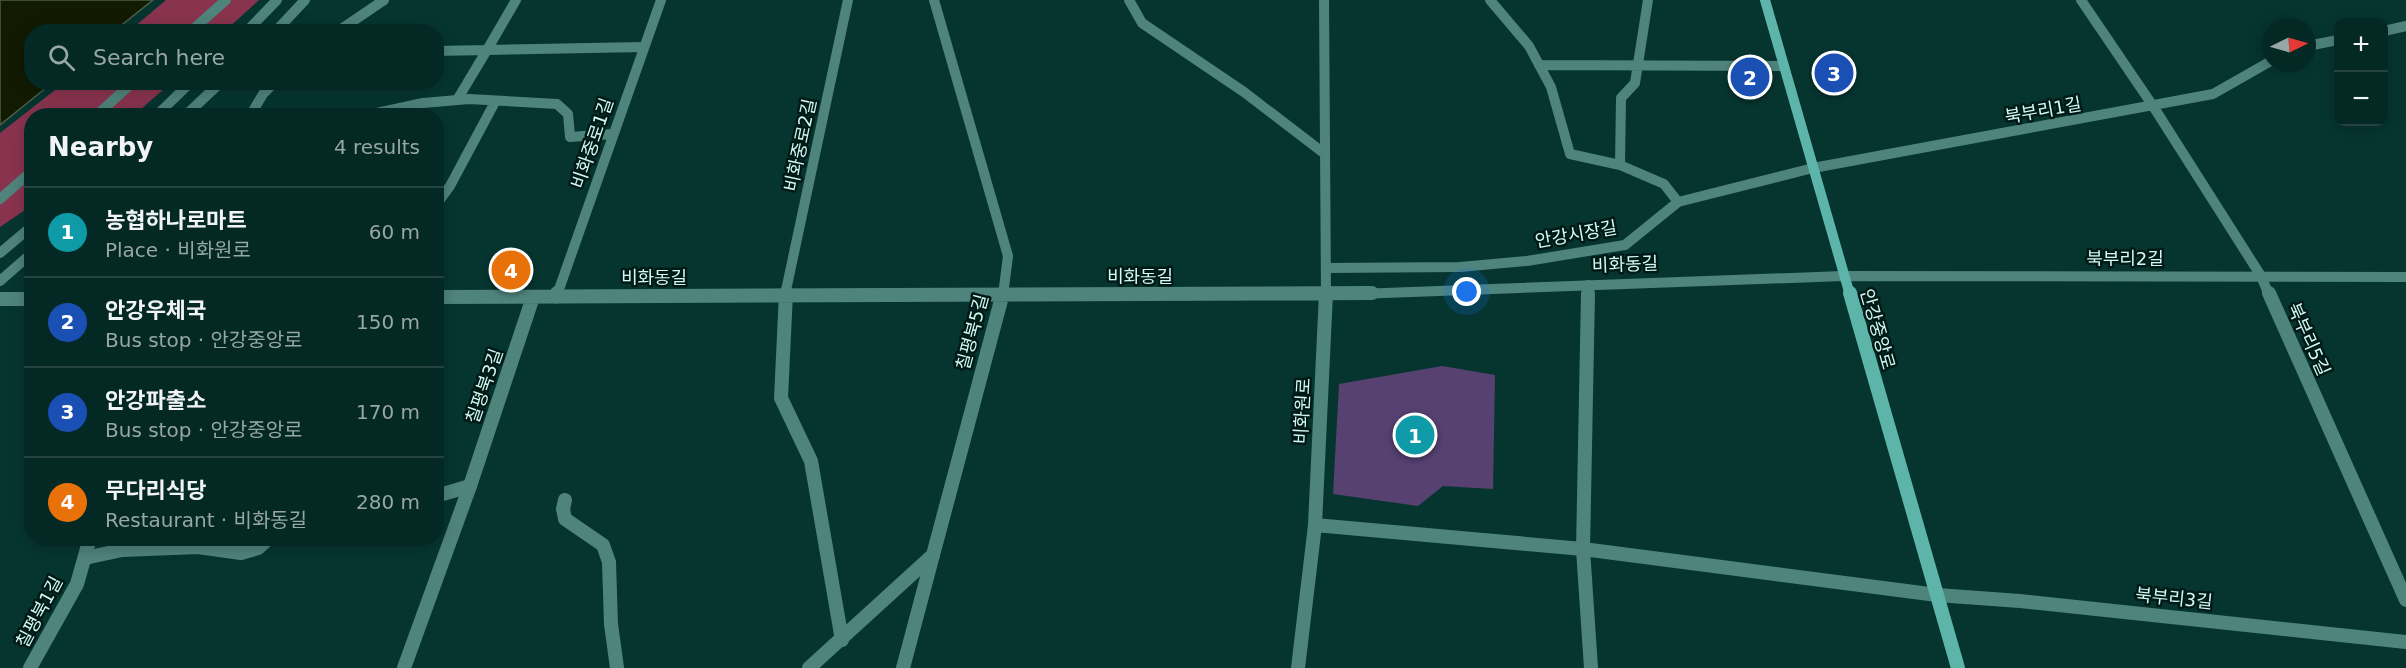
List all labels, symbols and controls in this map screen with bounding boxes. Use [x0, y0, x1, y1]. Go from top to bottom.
north arrow [2262, 18, 2316, 72]
map controls [2334, 18, 2388, 126]
button: + [2334, 18, 2388, 72]
search box [24, 24, 444, 90]
icon: search [45, 41, 78, 74]
text: Search here [93, 45, 225, 70]
pin: 3 [1814, 50, 1854, 96]
pin: 2 [1730, 54, 1770, 100]
button: − [2334, 72, 2388, 126]
street label: 북부리1길 [2003, 93, 2083, 127]
street label: 비화중로1길 [567, 95, 617, 191]
street label: 비화중로2길 [780, 97, 820, 193]
text: Nearby [48, 132, 153, 162]
text: 4 results [334, 135, 420, 159]
text: 농협하나로마트 [105, 208, 247, 233]
street label: 안강시장길 [1533, 216, 1619, 252]
text: 1 [61, 220, 74, 244]
text: 60 m [369, 220, 420, 244]
text: Place · 비화원로 [105, 238, 251, 262]
pin: 4 [492, 248, 530, 292]
street label: 북부리2길 [2086, 248, 2164, 269]
street label: 비화동길 [1592, 252, 1658, 276]
street label: 비화동길 [1107, 266, 1173, 287]
street label: 비화동길 [621, 267, 687, 288]
your location [1452, 277, 1481, 306]
street label: 안강중앙로 [1856, 286, 1900, 372]
street label: 칠평북5길 [952, 292, 992, 372]
text: 안강우체국 [105, 298, 206, 323]
street label: 북부리5길 [2284, 299, 2334, 379]
text: 2 [61, 310, 74, 334]
text: 150 m [356, 310, 420, 334]
text: Bus stop · 안강중앙로 [105, 328, 302, 352]
street label: 칠평북3길 [461, 346, 507, 426]
street label: 비화원로 [1290, 377, 1314, 445]
text: 안강파출소 [105, 388, 206, 413]
text: 3 [61, 400, 74, 424]
text: 170 m [356, 400, 420, 424]
pin: 1 [1396, 412, 1434, 458]
text: Bus stop · 안강중앙로 [105, 418, 302, 442]
text: 무다리식당 [105, 478, 206, 503]
text: 4 [61, 490, 74, 514]
text: 280 m [356, 490, 420, 514]
text: Restaurant · 비화동길 [105, 508, 307, 532]
street label: 칠평북1길 [11, 573, 67, 651]
street label: 북부리3길 [2134, 583, 2214, 613]

